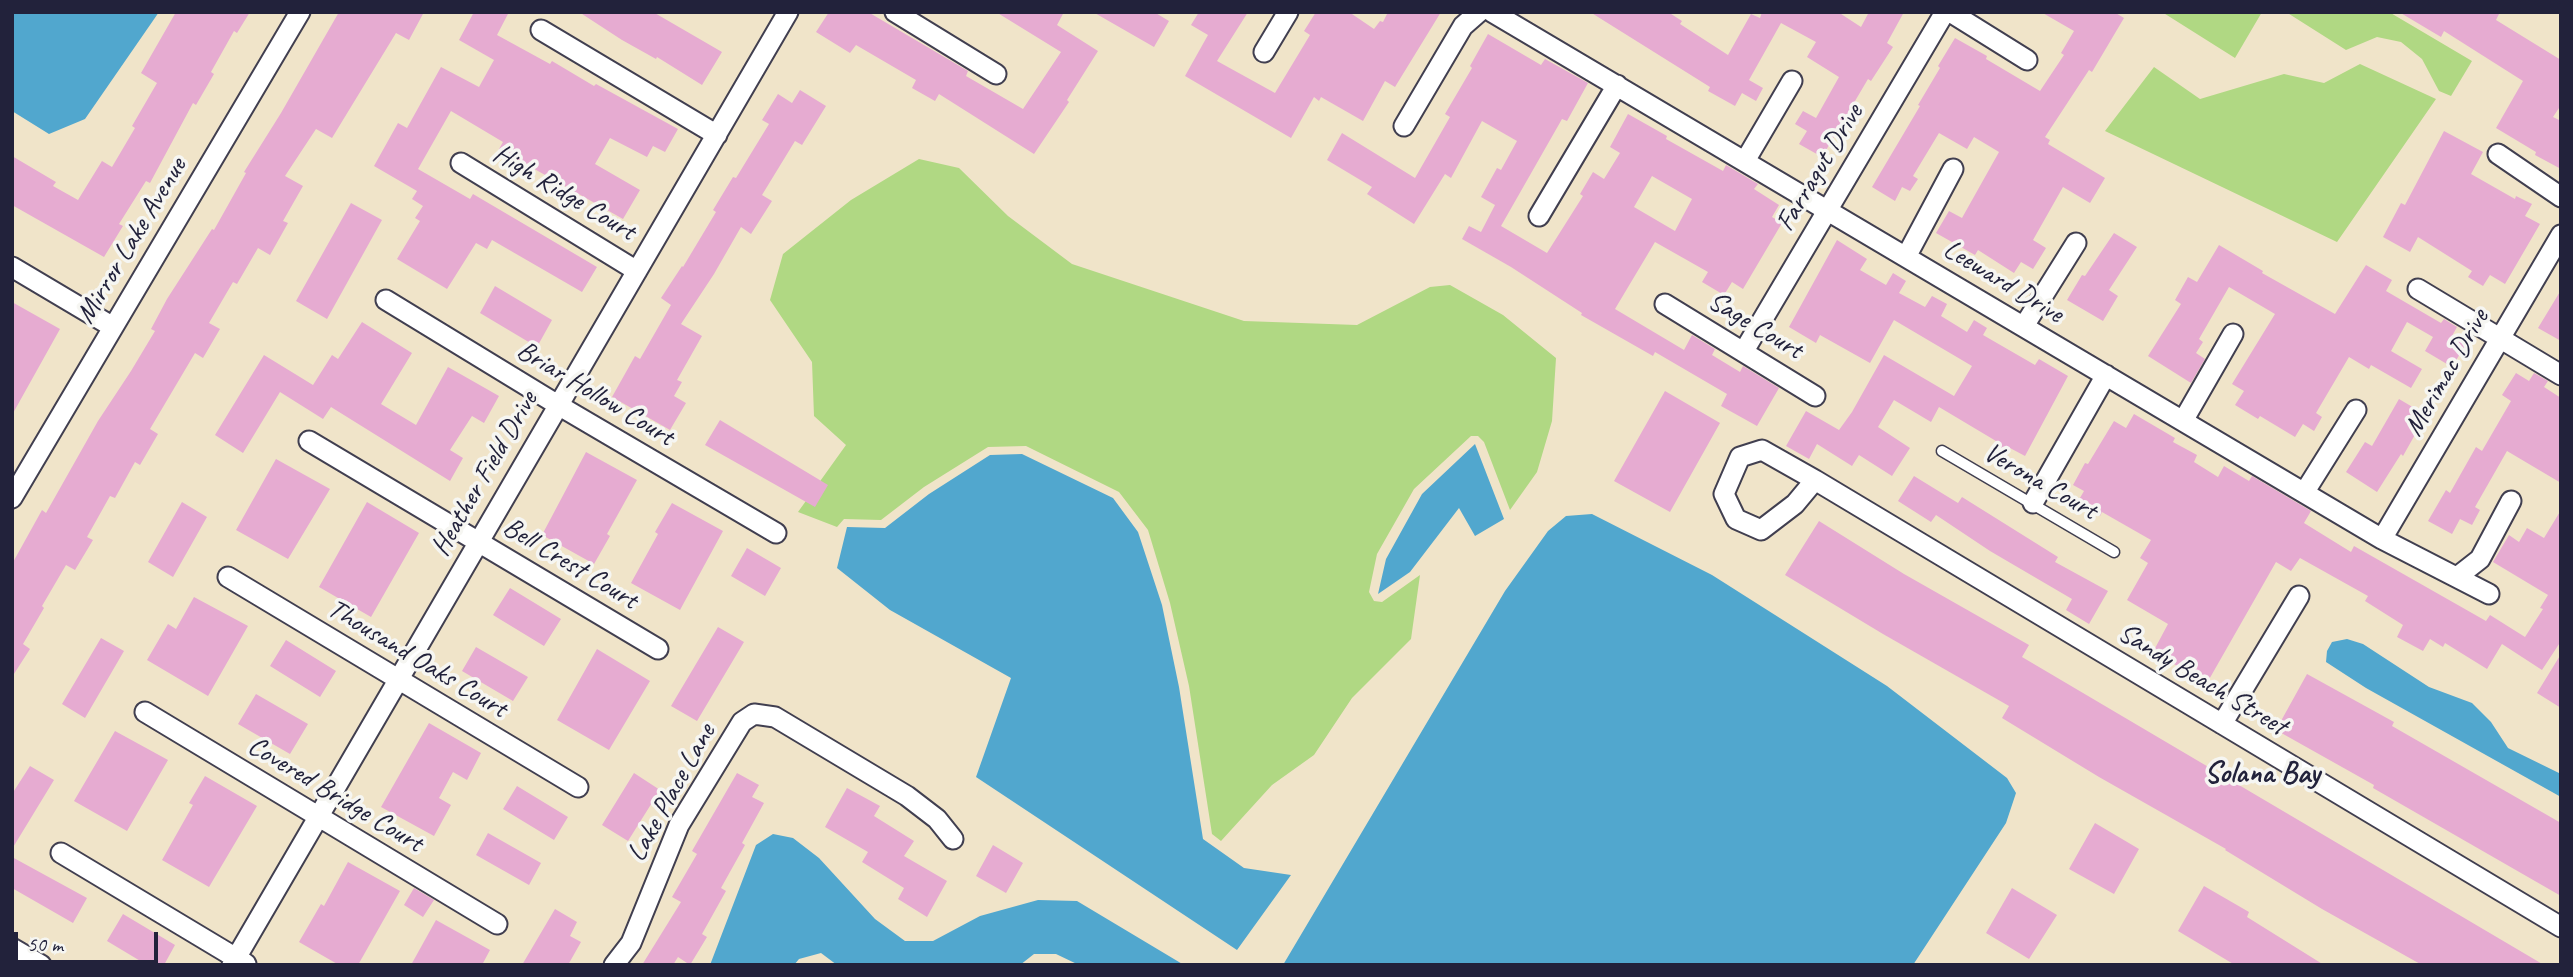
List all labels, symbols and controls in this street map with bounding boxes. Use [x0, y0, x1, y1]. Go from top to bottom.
street label: Farragut Drive [1769, 98, 1871, 238]
street label: High Ridge Court [487, 137, 641, 249]
street label: Mirror Lake Avenue [69, 152, 195, 330]
street label: Leeward Drive [1937, 233, 2069, 331]
street label: Sage Court [1702, 285, 1808, 367]
street label: Merimac Drive [2397, 304, 2497, 442]
street label: Briar Hollow Court [510, 334, 680, 454]
street label: Heather Field Drive [424, 386, 546, 562]
street label: Verona Court [1977, 436, 2103, 528]
street label: Bell Crest Court [497, 511, 643, 617]
street label: Thousand Oaks Court [321, 592, 513, 726]
street label: Sandy Beach Street [2112, 616, 2292, 744]
street label: Lake Place Lane [620, 718, 724, 868]
street label: Covered Bridge Court [241, 730, 429, 860]
district label: Solana Bay [2204, 756, 2320, 792]
scale bar [18, 918, 161, 962]
text: 50 m [27, 931, 63, 957]

